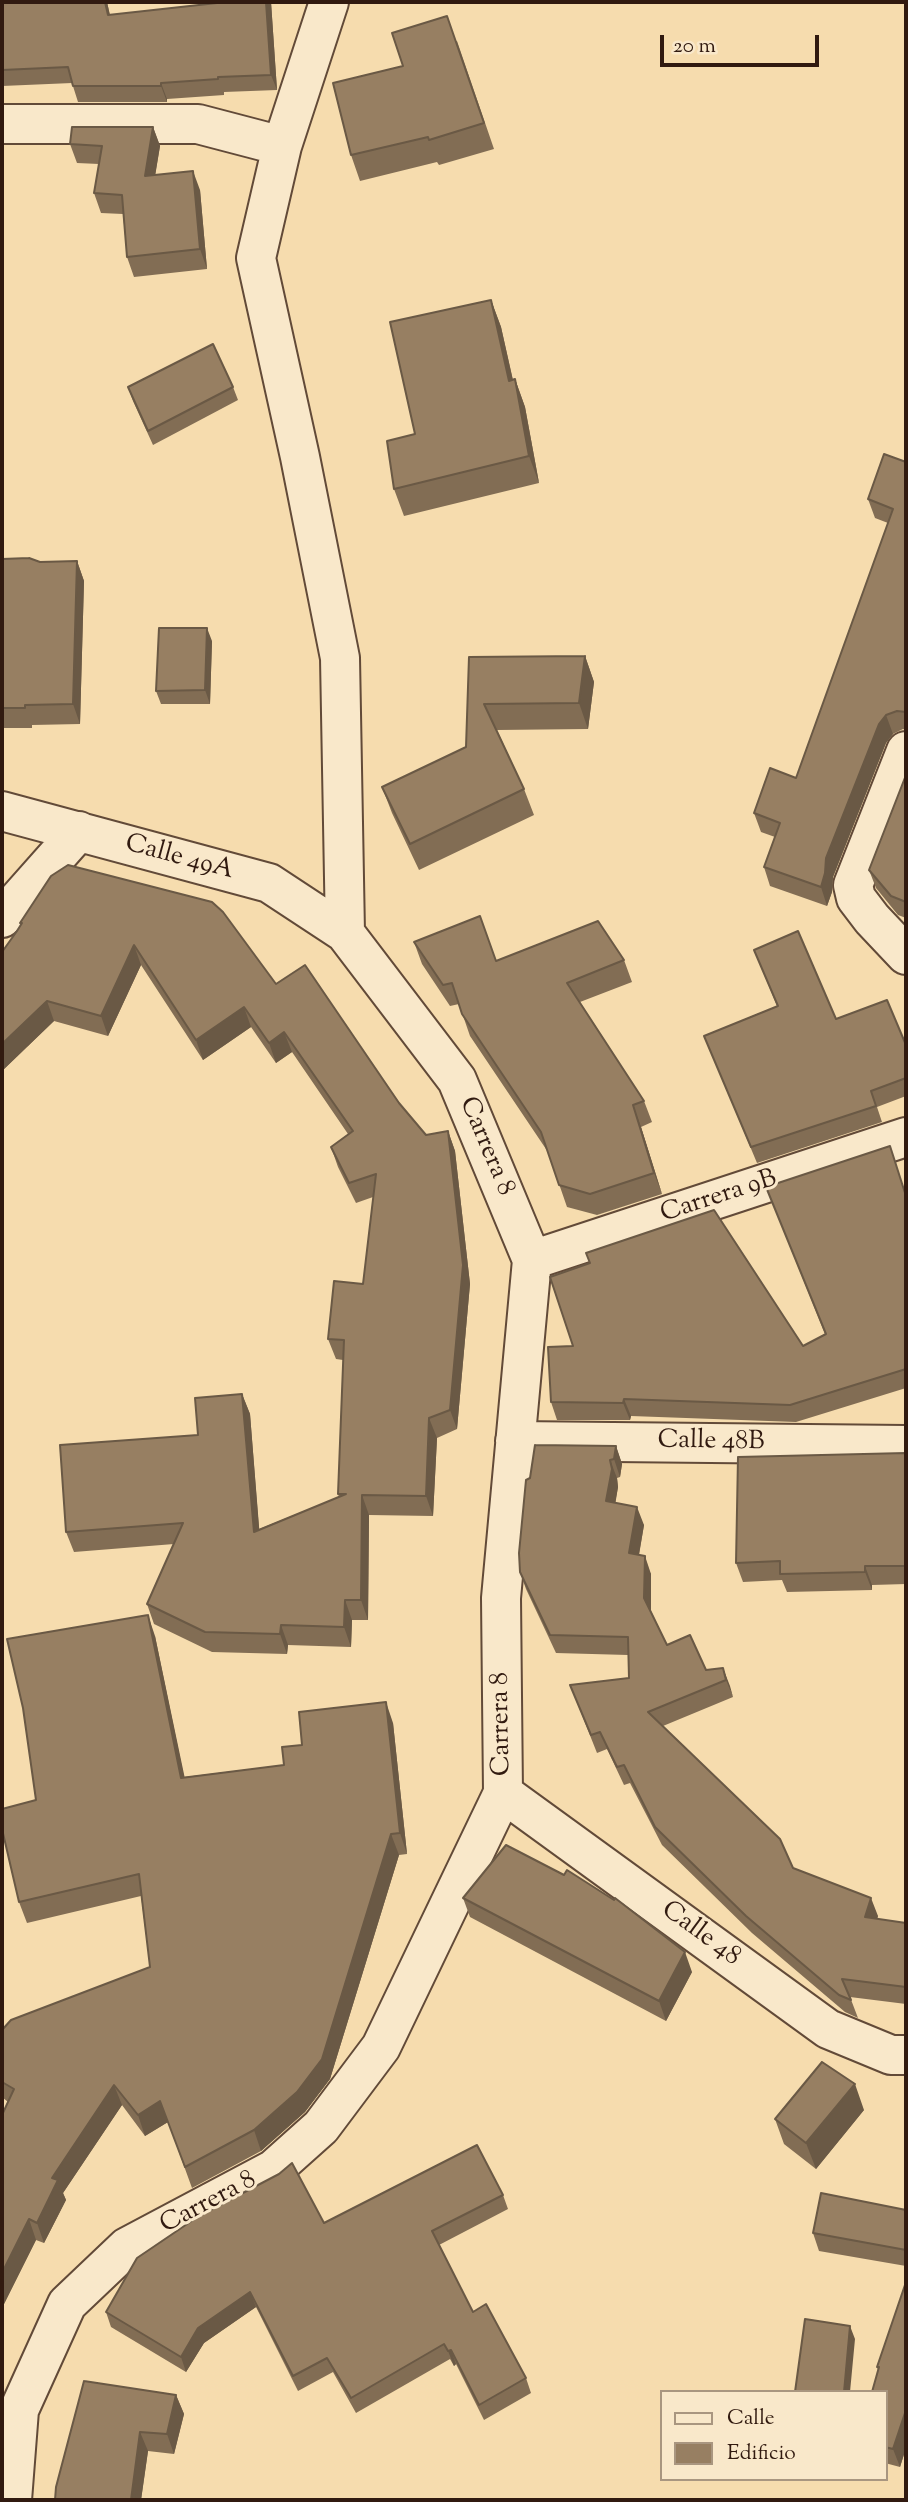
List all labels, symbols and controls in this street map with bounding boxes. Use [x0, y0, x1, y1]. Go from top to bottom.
scale bar [663, 21, 822, 65]
text: 20 m [673, 32, 716, 62]
street label: Calle 49A [121, 830, 237, 888]
street label: Carrera 8 [450, 1093, 520, 1201]
street label: Carrera 9B [657, 1165, 781, 1231]
street label: Calle 48B [657, 1426, 765, 1460]
street label: Carrera 8 [486, 1672, 520, 1776]
street label: Calle 48 [654, 1896, 746, 1974]
street label: Carrera 8 [156, 2166, 262, 2242]
legend [660, 2390, 887, 2481]
text: Calle [727, 2404, 775, 2434]
text: Edificio [727, 2439, 796, 2469]

